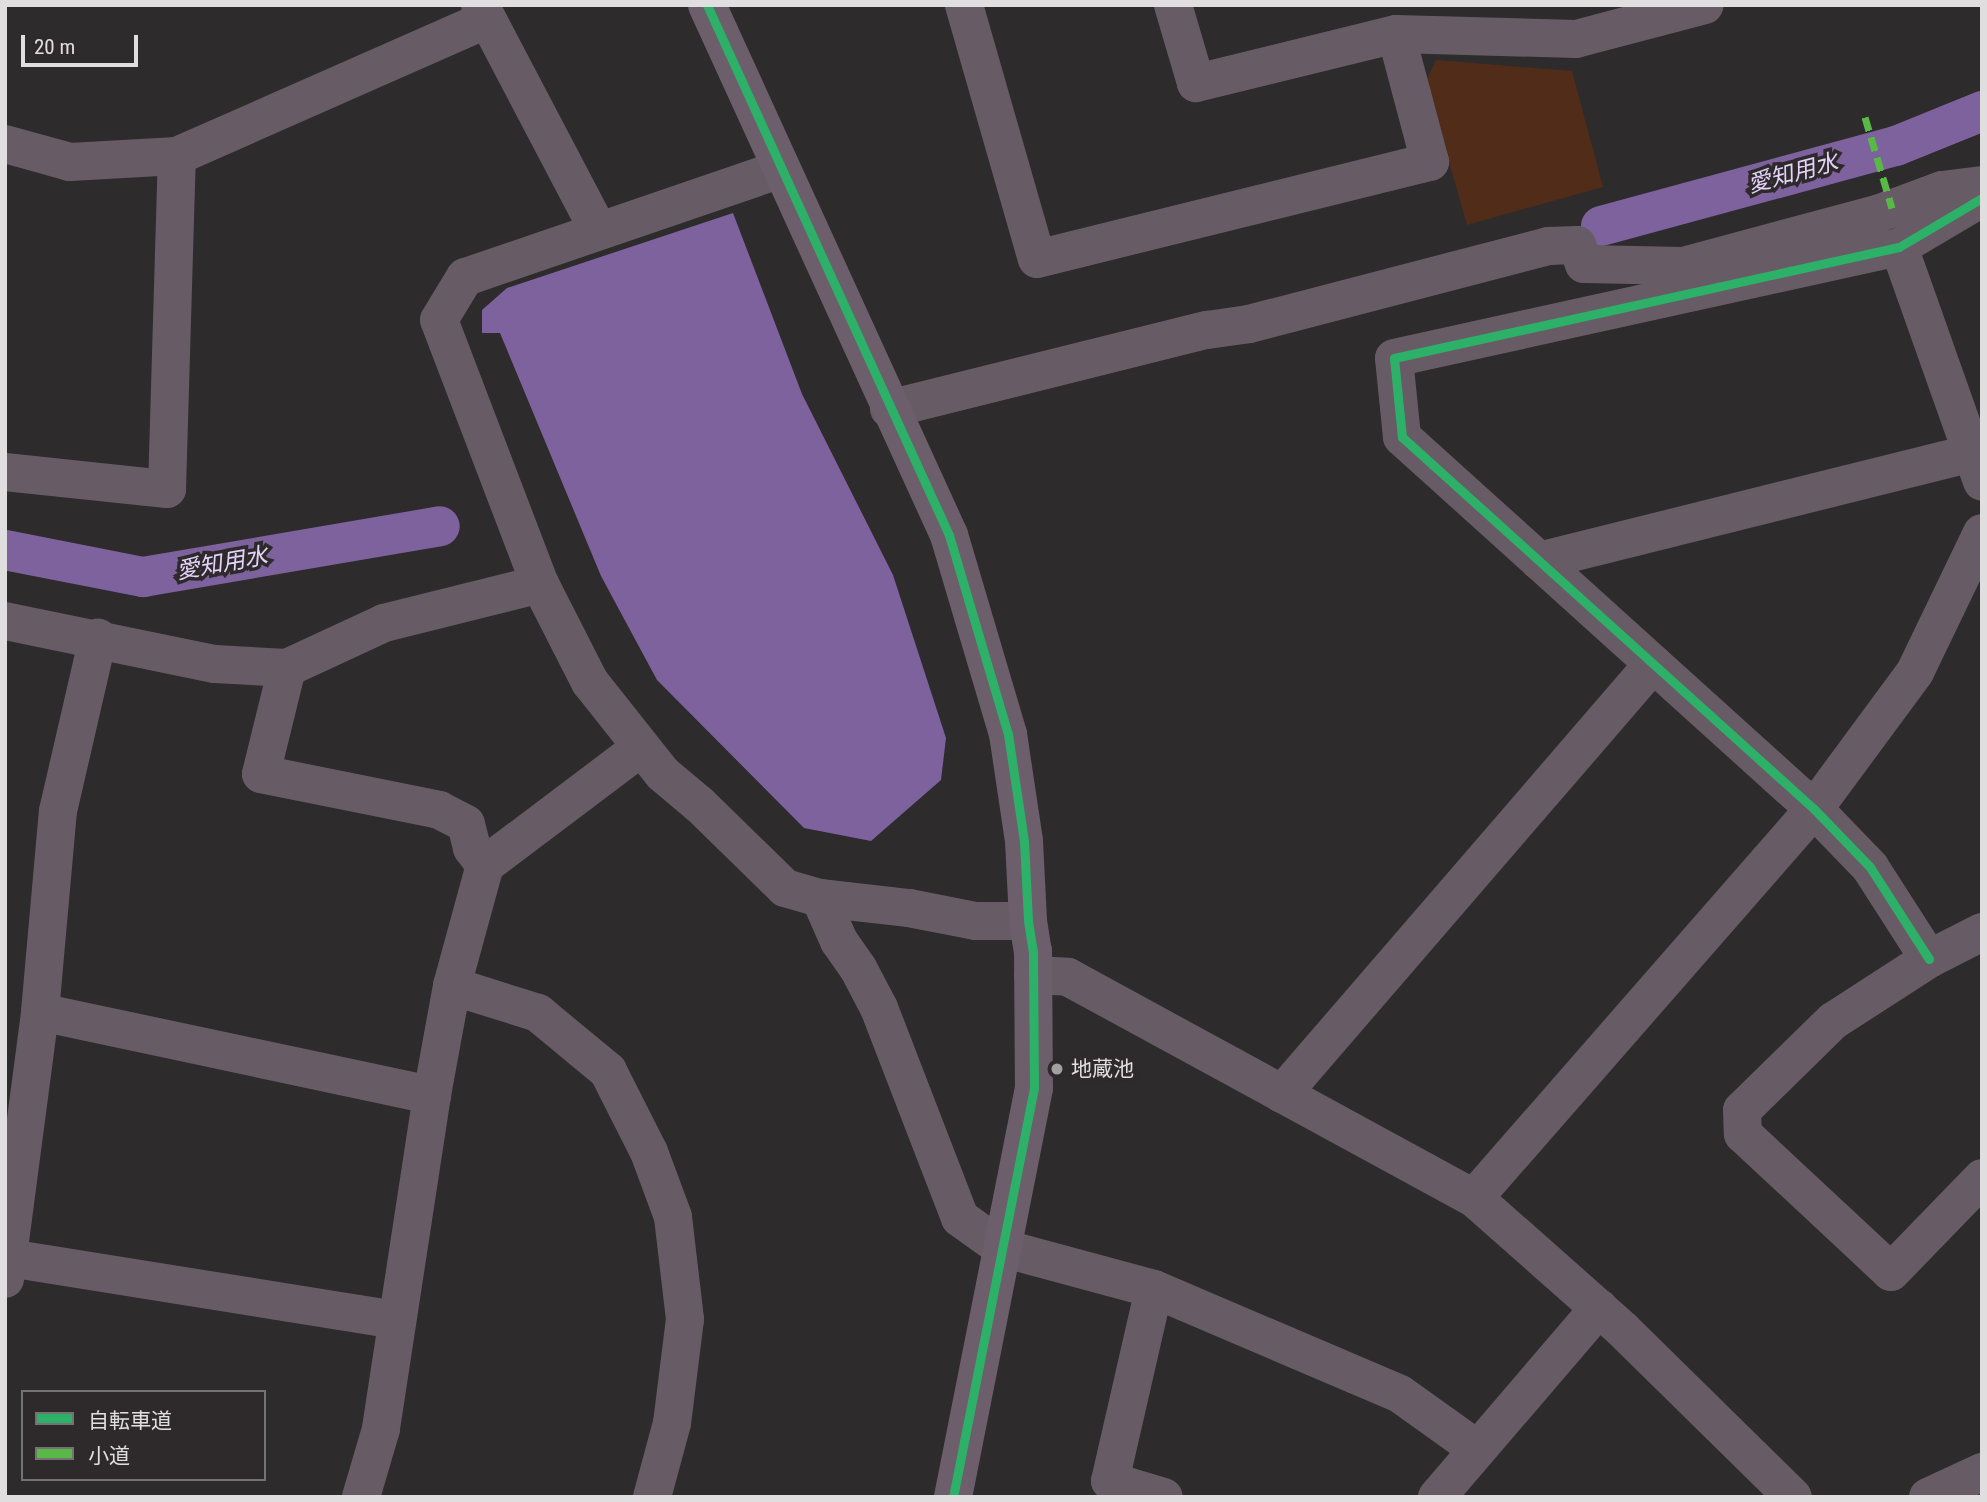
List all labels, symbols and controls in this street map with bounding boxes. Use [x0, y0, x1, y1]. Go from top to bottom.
scale bar [24, 21, 142, 65]
text: 20 m [34, 35, 75, 59]
water label: 愛知用水 [1745, 149, 1841, 199]
water label: 愛知用水 [174, 542, 270, 586]
place label: 地蔵池 [1071, 1056, 1134, 1082]
marker: 地蔵池 [1049, 1061, 1065, 1077]
legend [21, 1390, 266, 1481]
text: 自転車道 [88, 1409, 172, 1433]
text: 小道 [88, 1444, 130, 1468]

